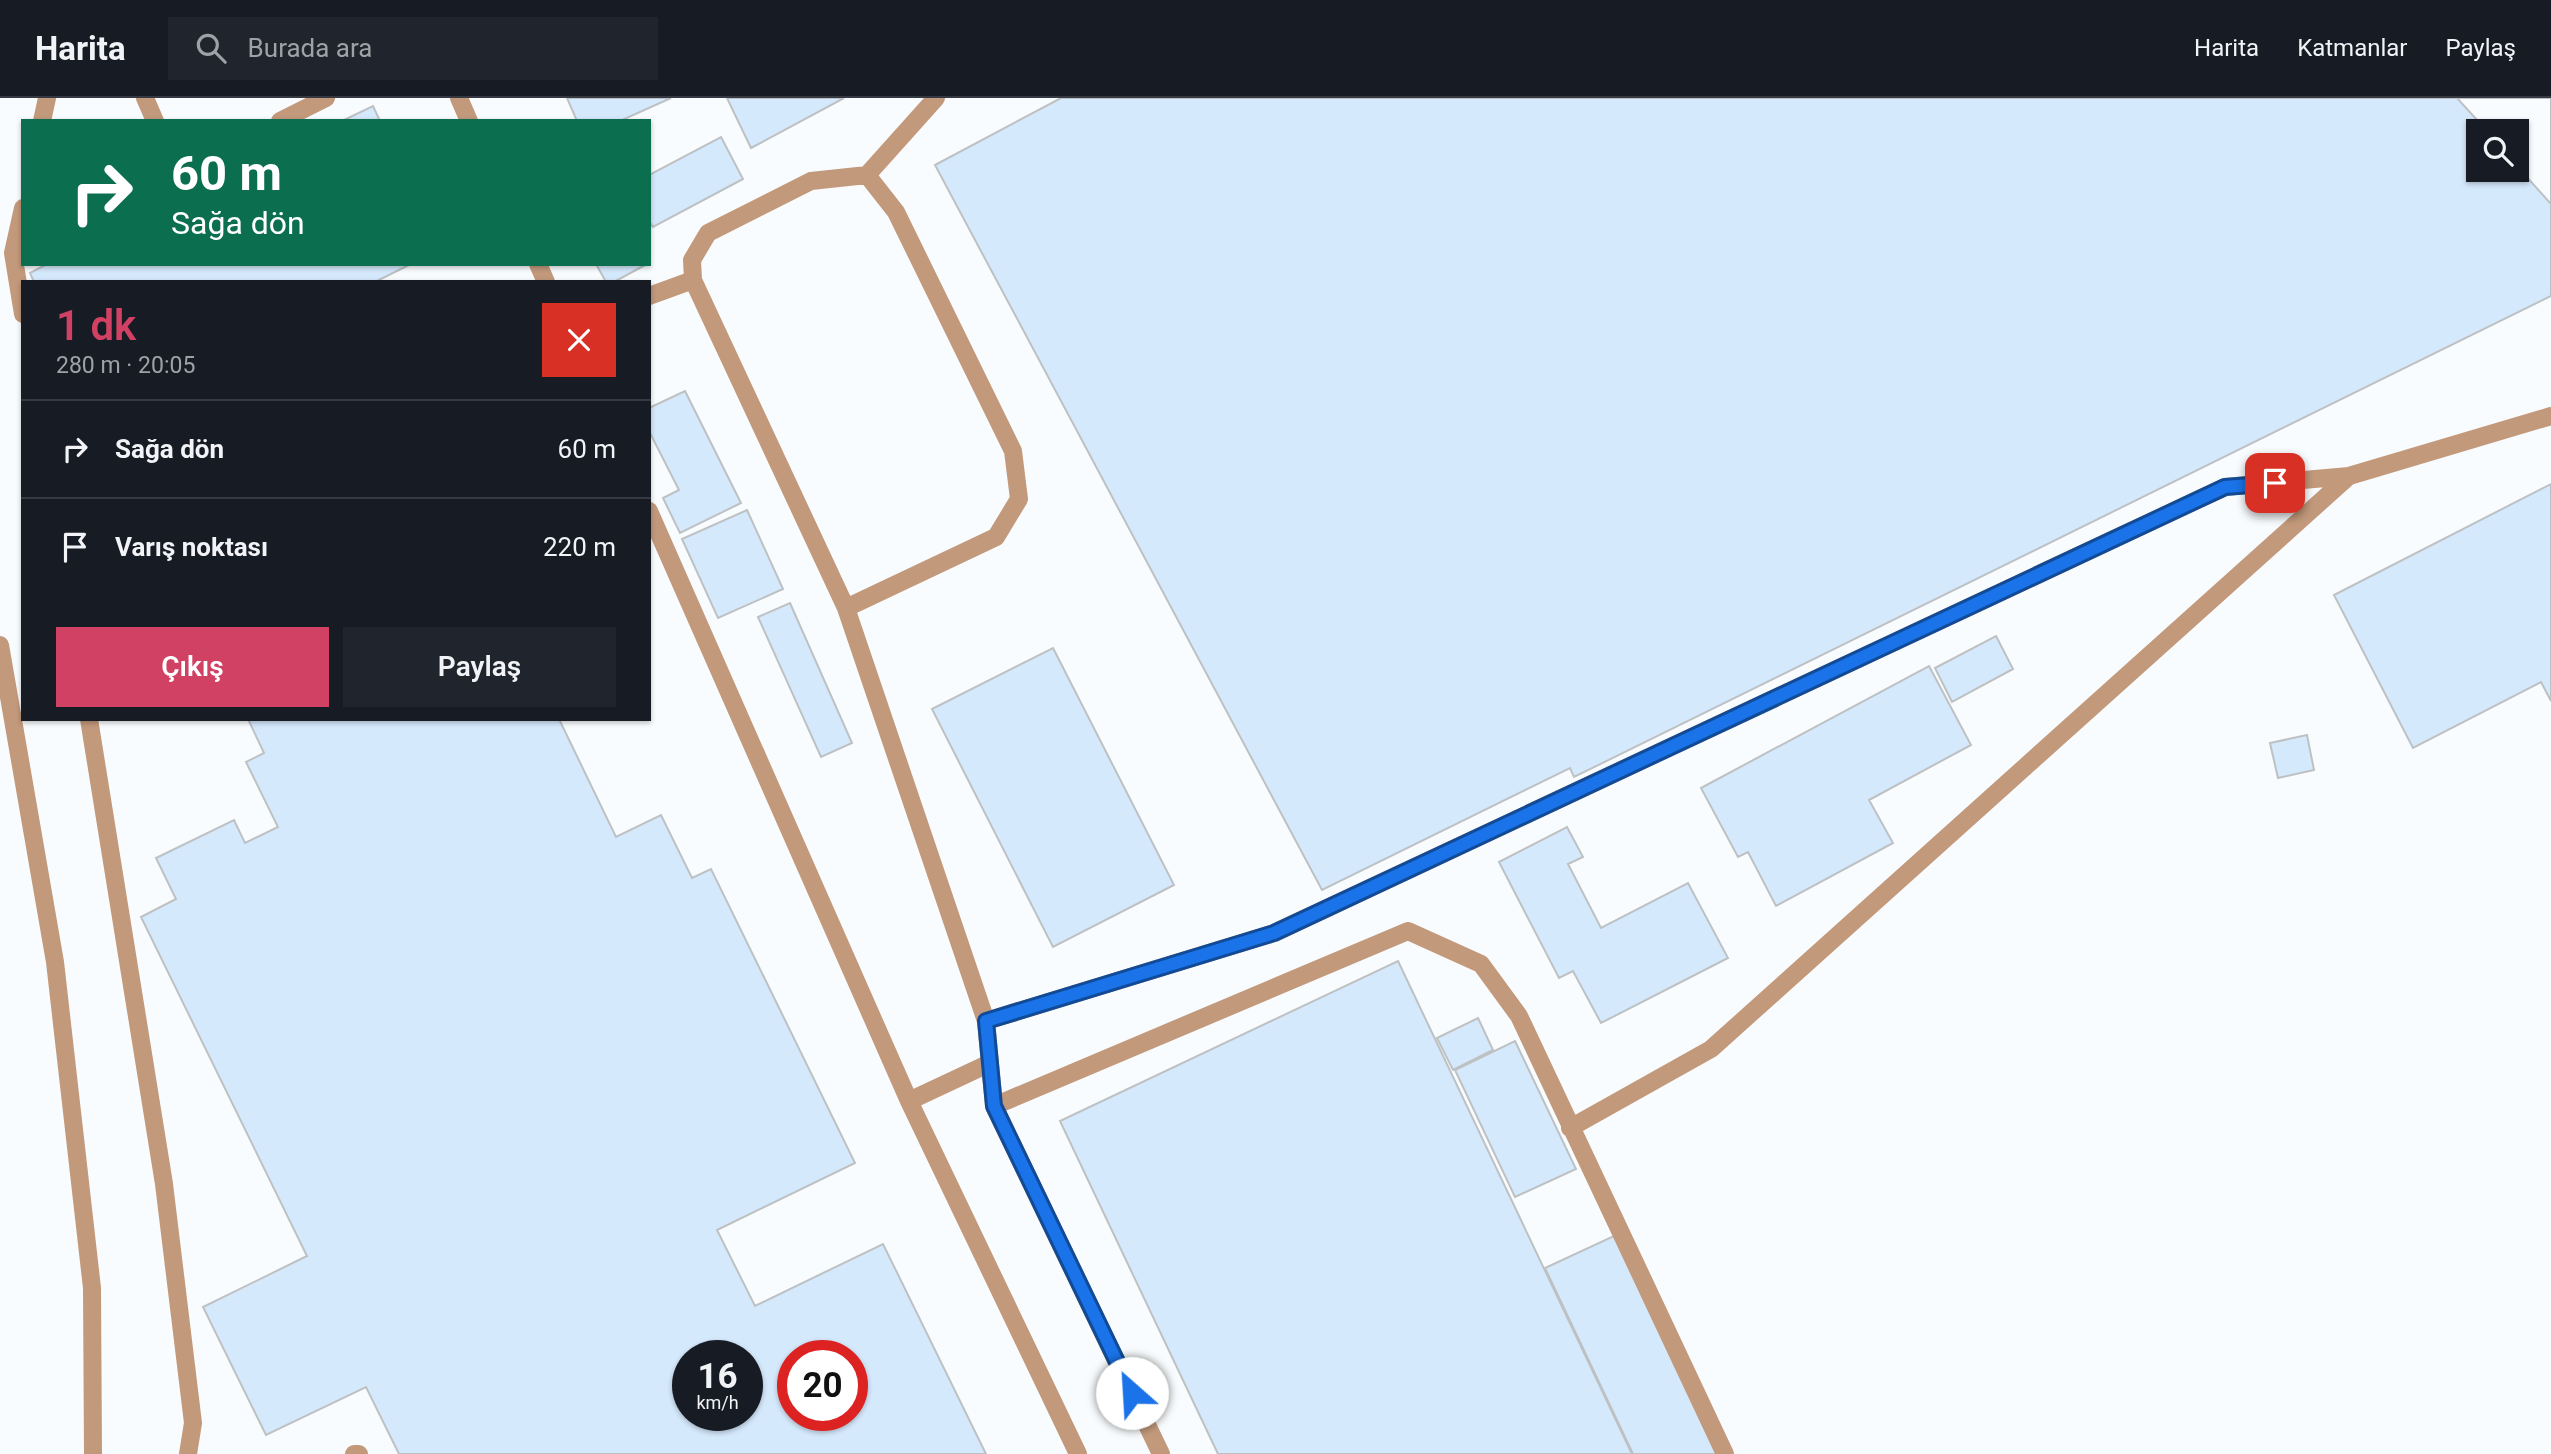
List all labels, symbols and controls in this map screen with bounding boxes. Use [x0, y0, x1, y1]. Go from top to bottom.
search box [168, 17, 658, 80]
text: Harita [35, 29, 126, 68]
icon: search [192, 29, 230, 67]
text: Burada ara [248, 33, 372, 63]
text: Harita [2194, 34, 2259, 62]
text: Katmanlar [2297, 34, 2407, 62]
text: Paylaş [2445, 34, 2516, 62]
map controls [2466, 119, 2529, 182]
button: search [2466, 119, 2529, 182]
text: 60 m [171, 145, 282, 202]
icon: right [56, 147, 147, 238]
text: Sağa dön [171, 204, 305, 242]
text: 1 dk [56, 301, 136, 350]
button: close [542, 303, 616, 377]
text: 280 m · 20:05 [56, 352, 195, 379]
icon: right [56, 430, 94, 468]
text: Sağa dön [115, 434, 224, 464]
text: 60 m [558, 434, 616, 464]
pin [2245, 453, 2305, 513]
icon: arrive [2256, 464, 2294, 502]
icon: arrive [56, 528, 94, 566]
text: Varış noktası [115, 532, 268, 562]
text: 220 m [543, 532, 616, 562]
button: Çıkış [56, 627, 329, 707]
button: Paylaş [343, 627, 616, 707]
speed limit sign: 20 [777, 1340, 868, 1431]
text: 16 [697, 1356, 738, 1397]
position arrow [1095, 1356, 1169, 1430]
text: km/h [696, 1392, 739, 1413]

